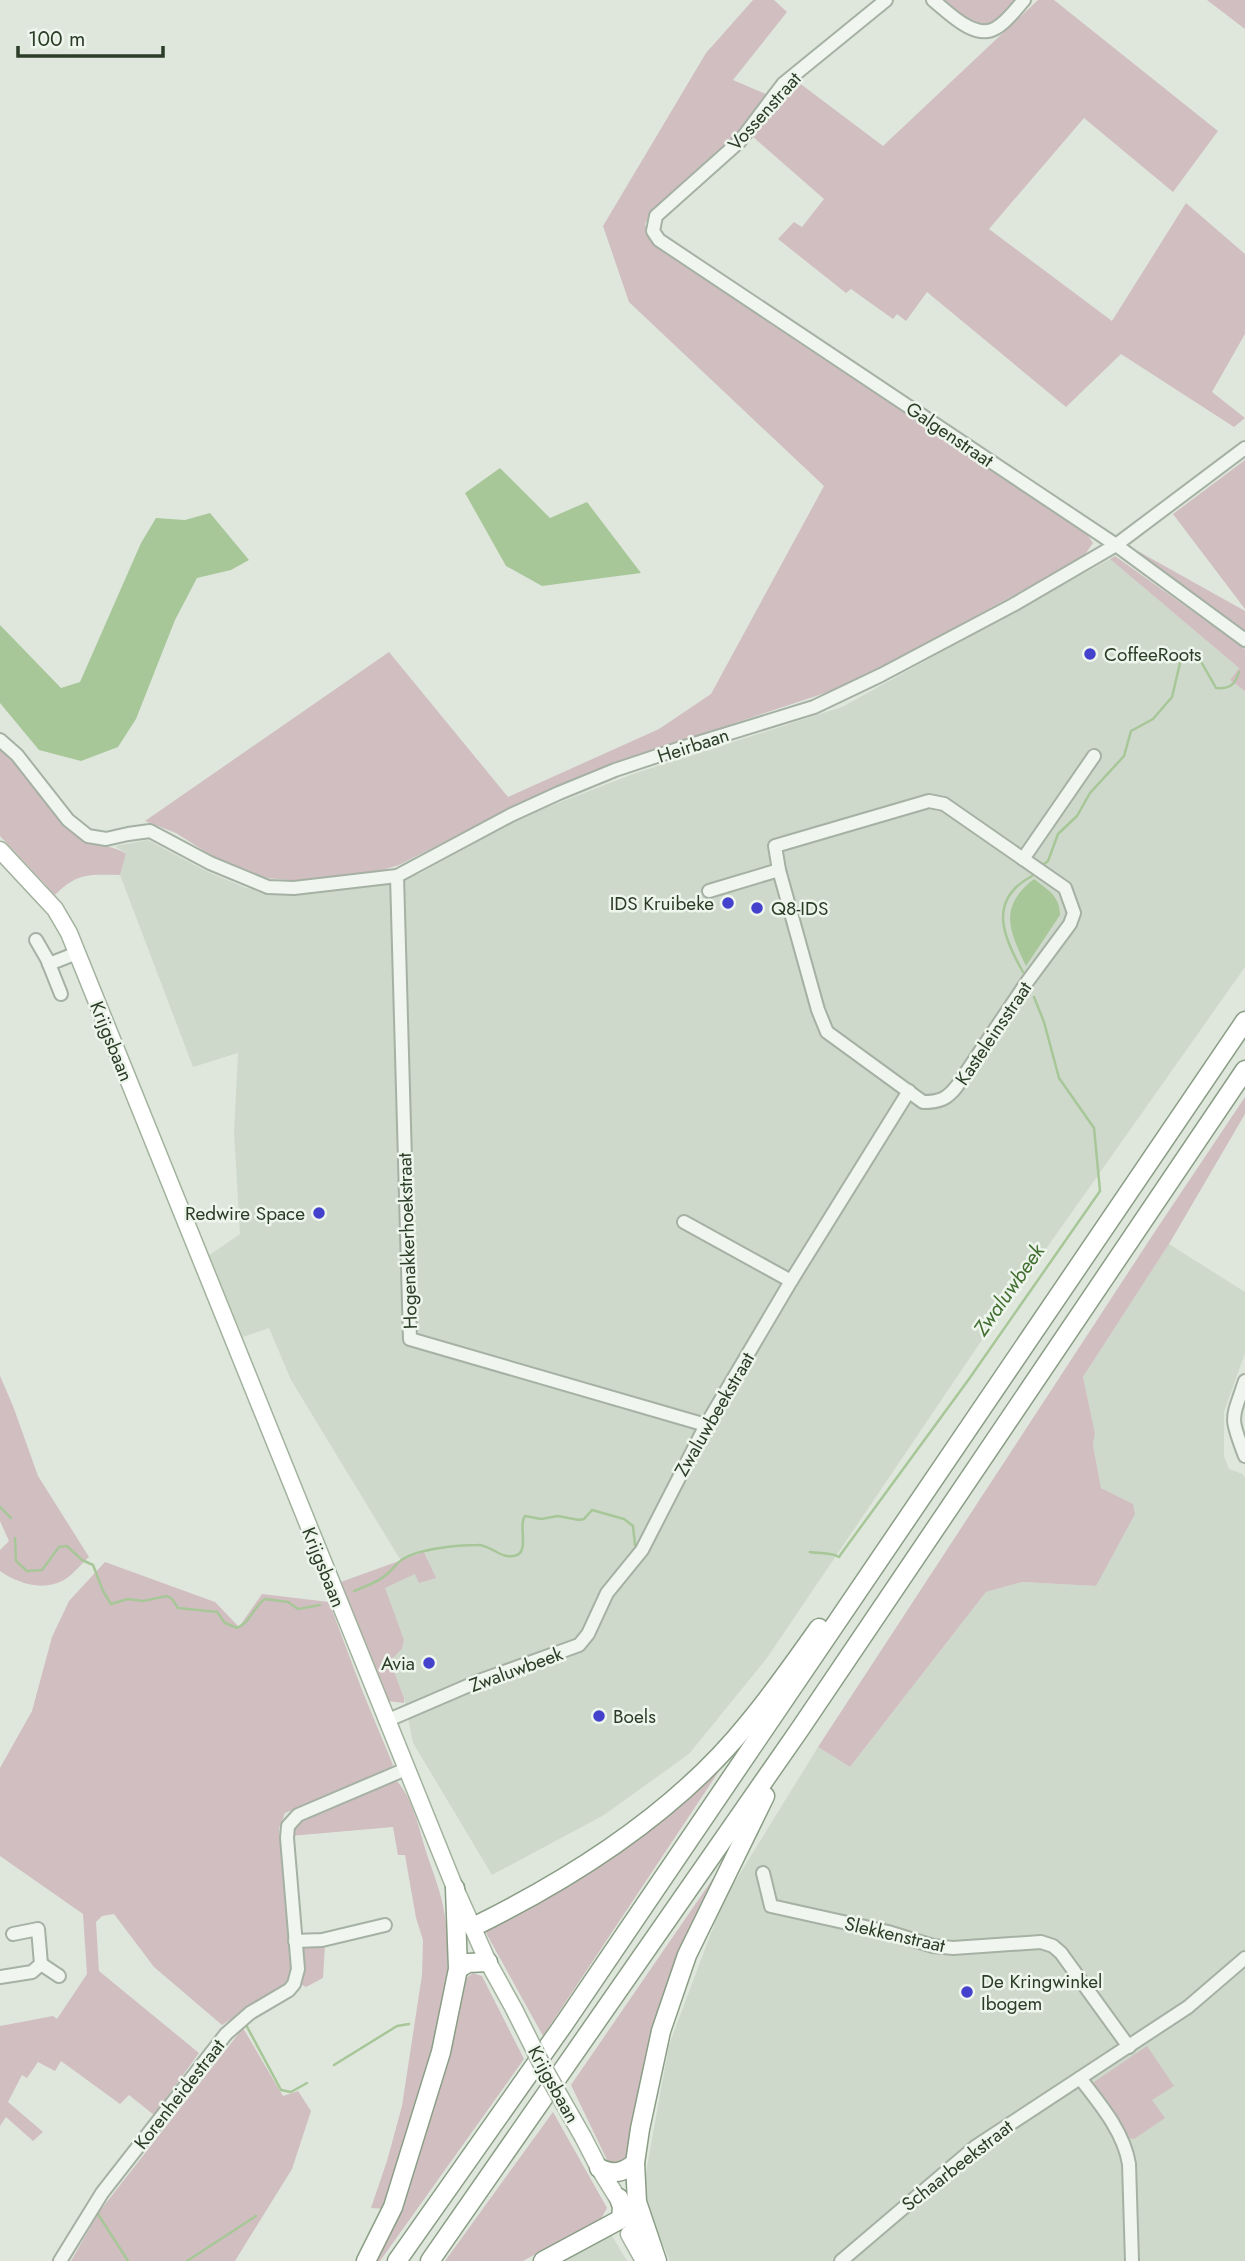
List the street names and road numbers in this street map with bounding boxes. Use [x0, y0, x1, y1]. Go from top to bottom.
street label: Vossenstraat [722, 66, 807, 157]
street label: Galgenstraat [901, 395, 999, 474]
street label: Heirbaan [654, 721, 732, 770]
street label: Kasteleinsstraat [949, 976, 1038, 1091]
street label: Krijgsbaan [83, 997, 140, 1085]
street label: Hogenakkerhoekstraat [391, 1152, 424, 1330]
street label: Zwaluwbeekstraat [668, 1347, 761, 1481]
street label: Krijgsbaan [295, 1523, 352, 1611]
street label: Zwaluwbeek [466, 1640, 567, 1699]
street label: Slekkenstraat [842, 1910, 948, 1959]
street label: Korenheidestraat [128, 2033, 231, 2155]
street label: Krijgsbaan [521, 2041, 586, 2128]
street label: Schaarbeekstraat [896, 2113, 1019, 2217]

